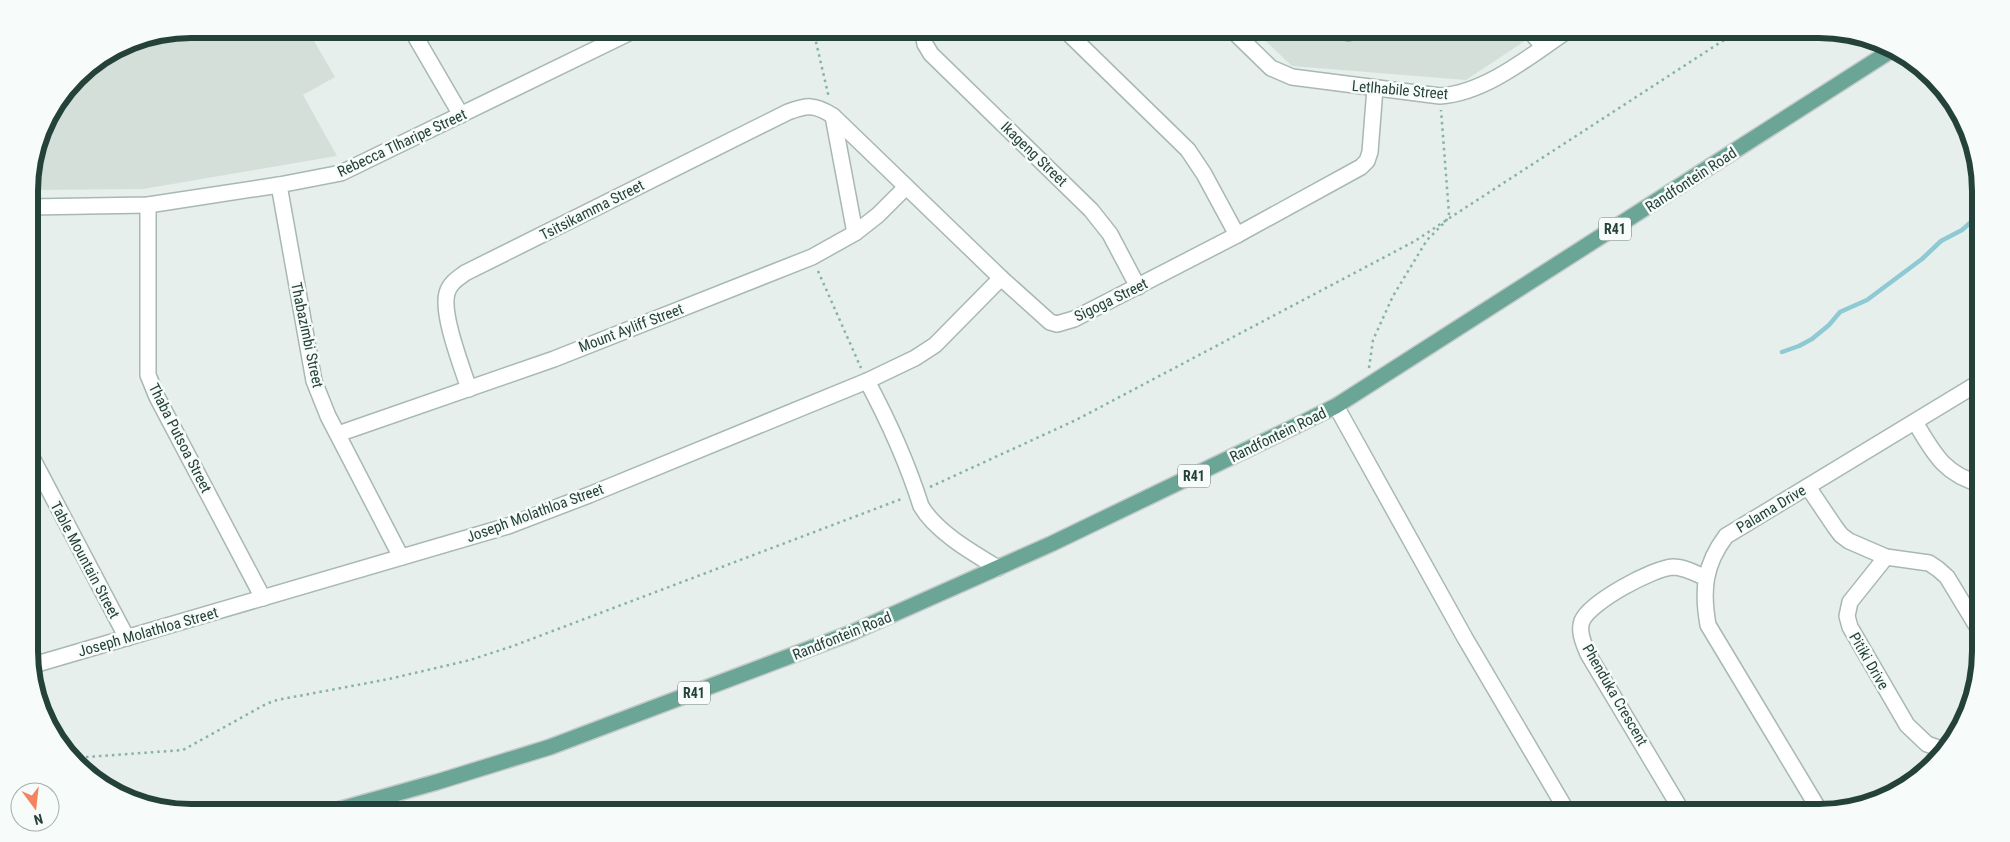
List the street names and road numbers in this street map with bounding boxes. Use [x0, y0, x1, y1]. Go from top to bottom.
street label: Letlhabile Street [1351, 77, 1449, 103]
street label: Rebecca Tlharipe Street [335, 105, 469, 181]
street label: Ikageng Street [997, 118, 1071, 190]
street label: Randfontein Road [1642, 144, 1740, 216]
street label: Tsitsikamma Street [537, 176, 647, 244]
road number: R41 [1599, 218, 1631, 240]
street label: Sigoga Street [1071, 275, 1151, 325]
street label: Thabazimbi Street [287, 281, 327, 389]
street label: Mount Ayliff Street [576, 300, 686, 356]
street label: Thaba Putsoa Street [145, 380, 215, 496]
street label: Randfontein Road [1227, 404, 1329, 466]
road number: R41 [1178, 464, 1210, 488]
street label: Joseph Molathloa Street [464, 480, 606, 546]
street label: Palama Drive [1733, 481, 1809, 537]
street label: Table Mountain Street [47, 498, 123, 622]
street label: Joseph Molathloa Street [76, 603, 220, 661]
street label: Randfontein Road [790, 608, 894, 664]
street label: Pitiki Drive [1845, 629, 1893, 693]
street label: Phenduka Crescent [1579, 641, 1651, 749]
road number: R41 [678, 681, 710, 704]

